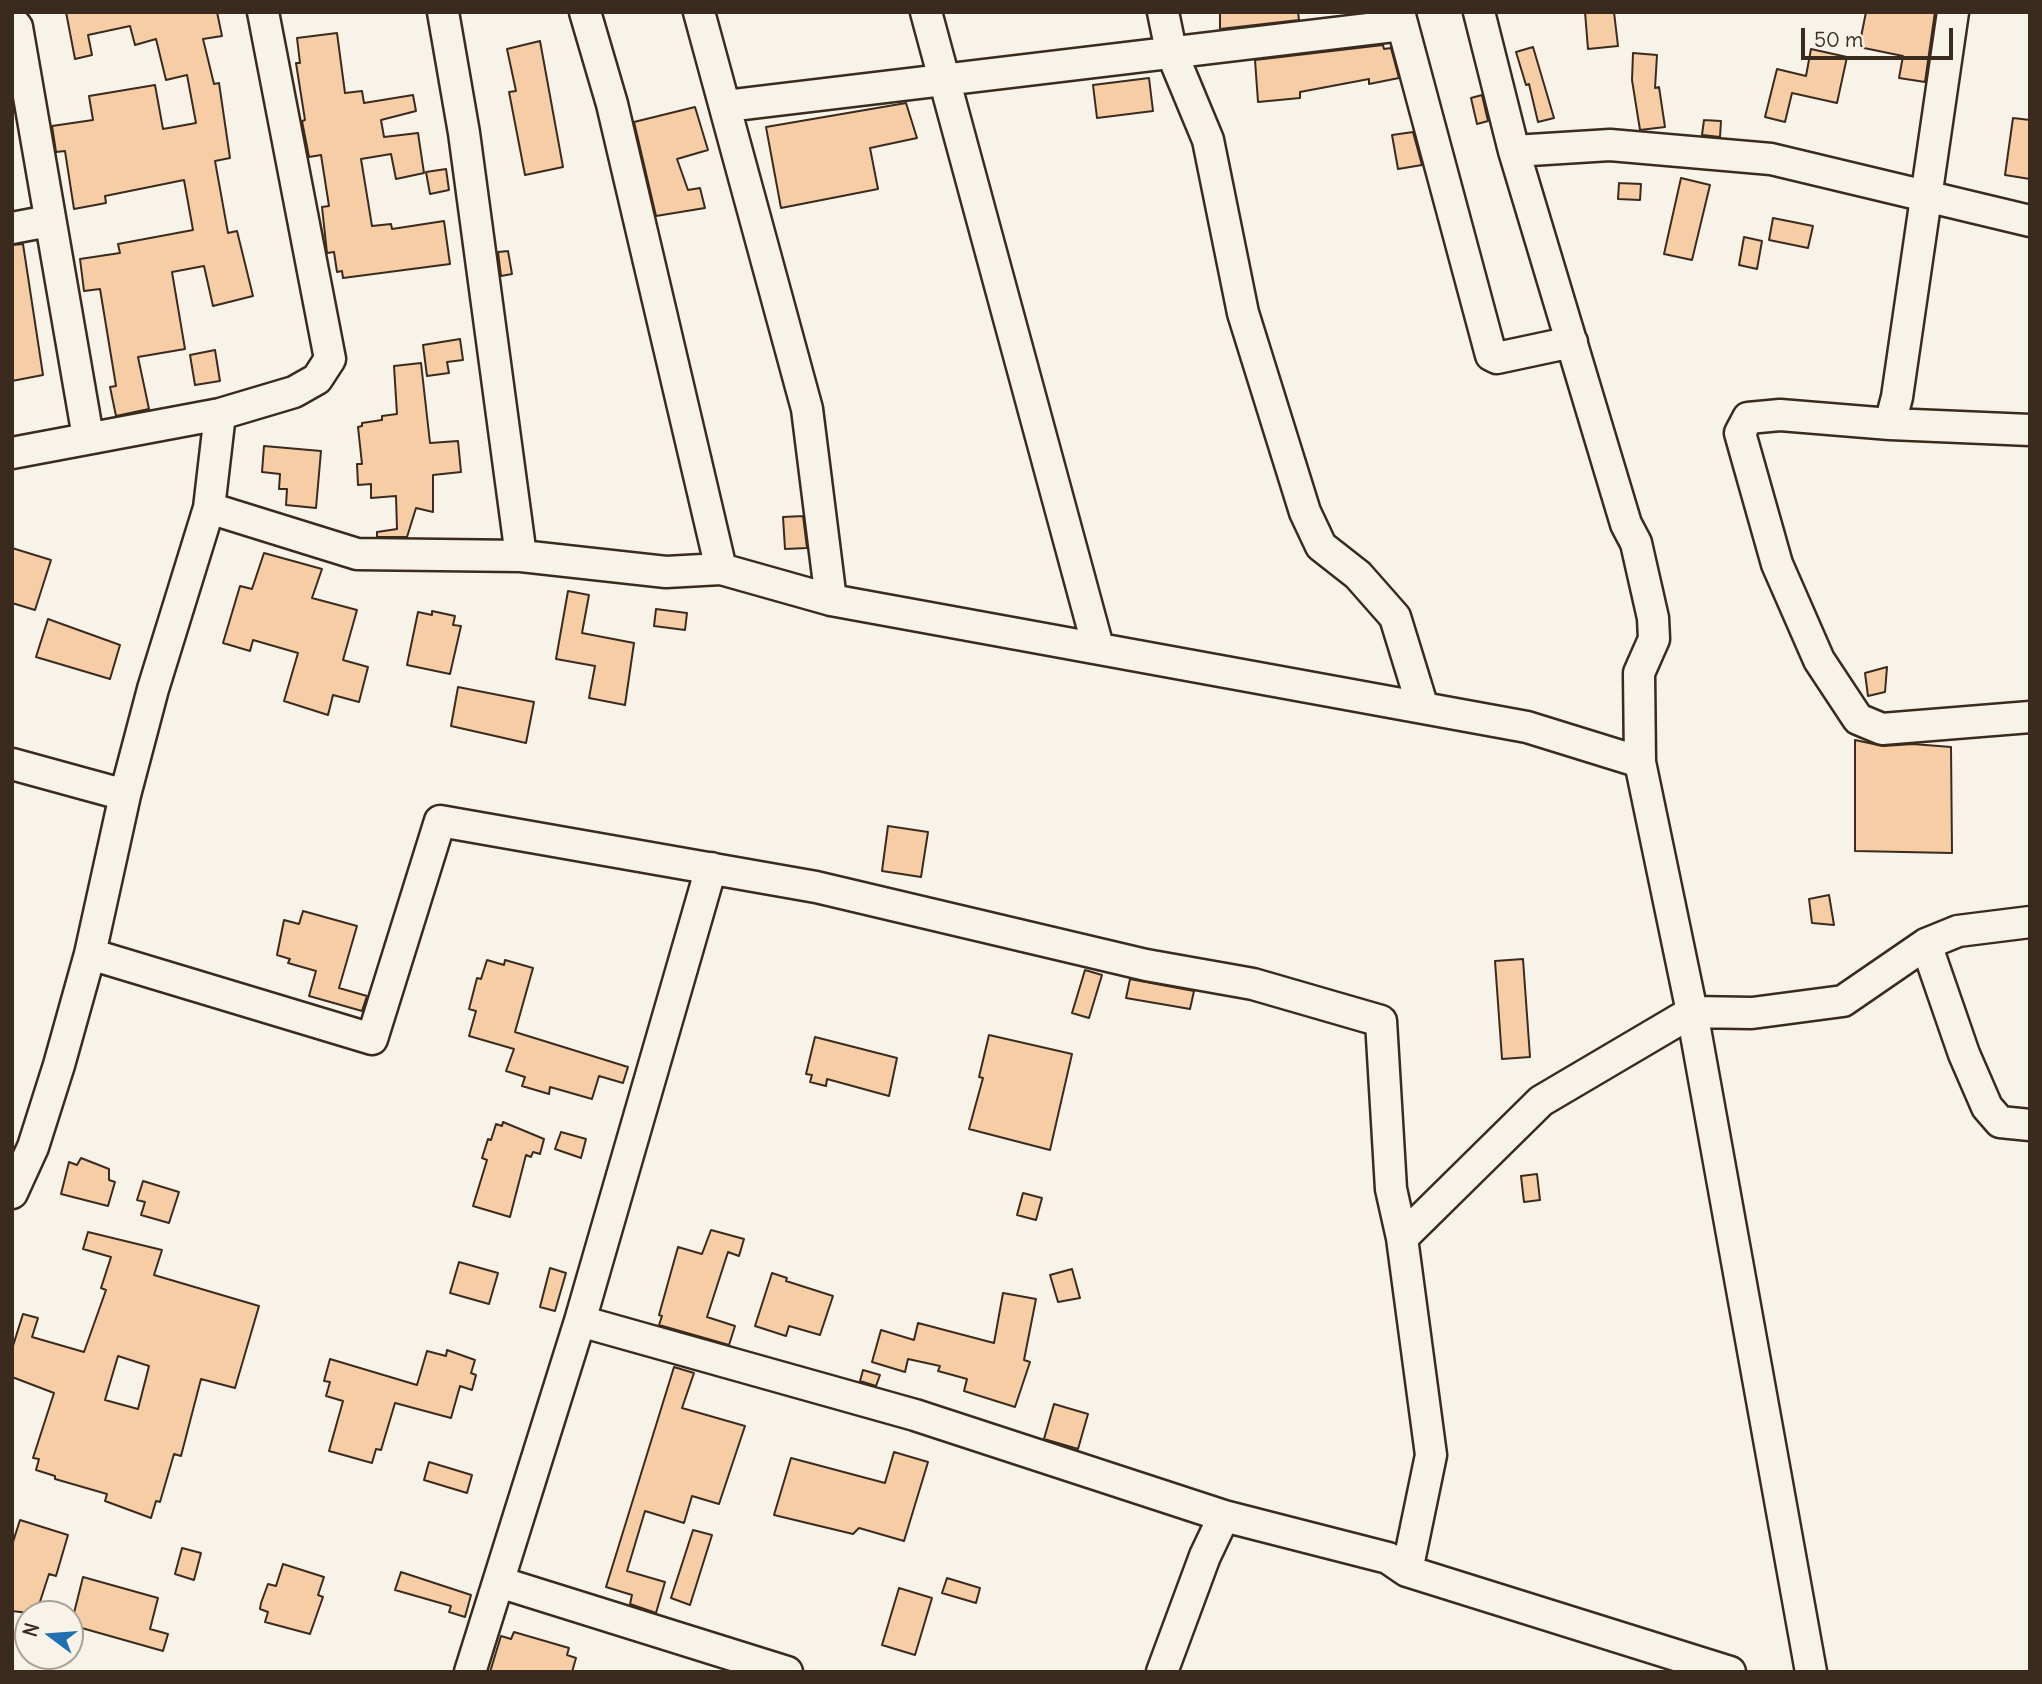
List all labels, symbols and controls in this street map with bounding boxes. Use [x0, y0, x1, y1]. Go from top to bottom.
scale bar [1804, 14, 1956, 58]
text: 50 m [1814, 26, 1863, 53]
north arrow [14, 1600, 84, 1670]
text: N [17, 1620, 44, 1639]

